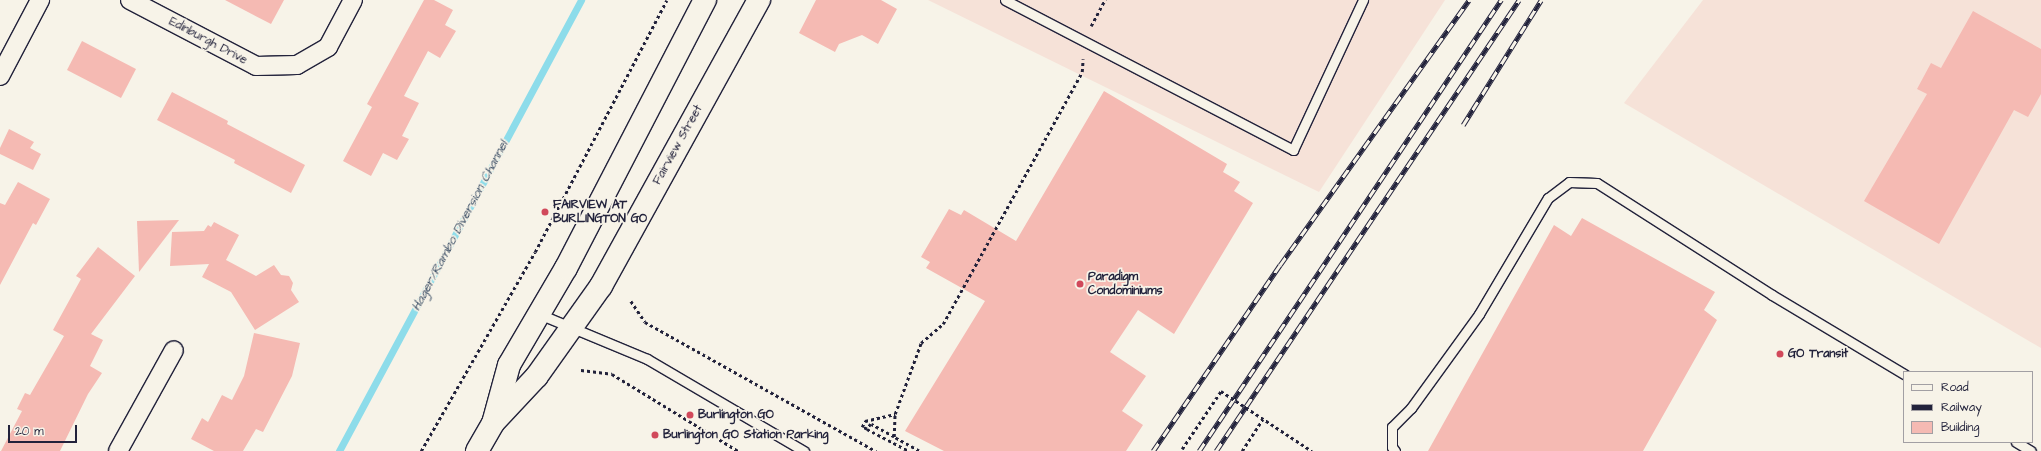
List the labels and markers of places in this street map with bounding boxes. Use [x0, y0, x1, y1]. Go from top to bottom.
place label: FAIRVIEW AT BURLINGTON GO [553, 198, 647, 226]
marker: FAIRVIEW AT BURLINGTON GO [540, 207, 550, 217]
place label: Paradigm Condominiums [1088, 270, 1163, 298]
marker: Paradigm Condominiums [1075, 279, 1085, 289]
place label: GO Transit [1788, 347, 1848, 361]
marker: GO Transit [1775, 349, 1785, 359]
place label: Burlington GO [698, 408, 774, 422]
marker: Burlington GO [685, 410, 695, 420]
place label: Burlington GO Station Parking [663, 428, 828, 442]
marker: Burlington GO Station Parking [650, 430, 660, 440]

